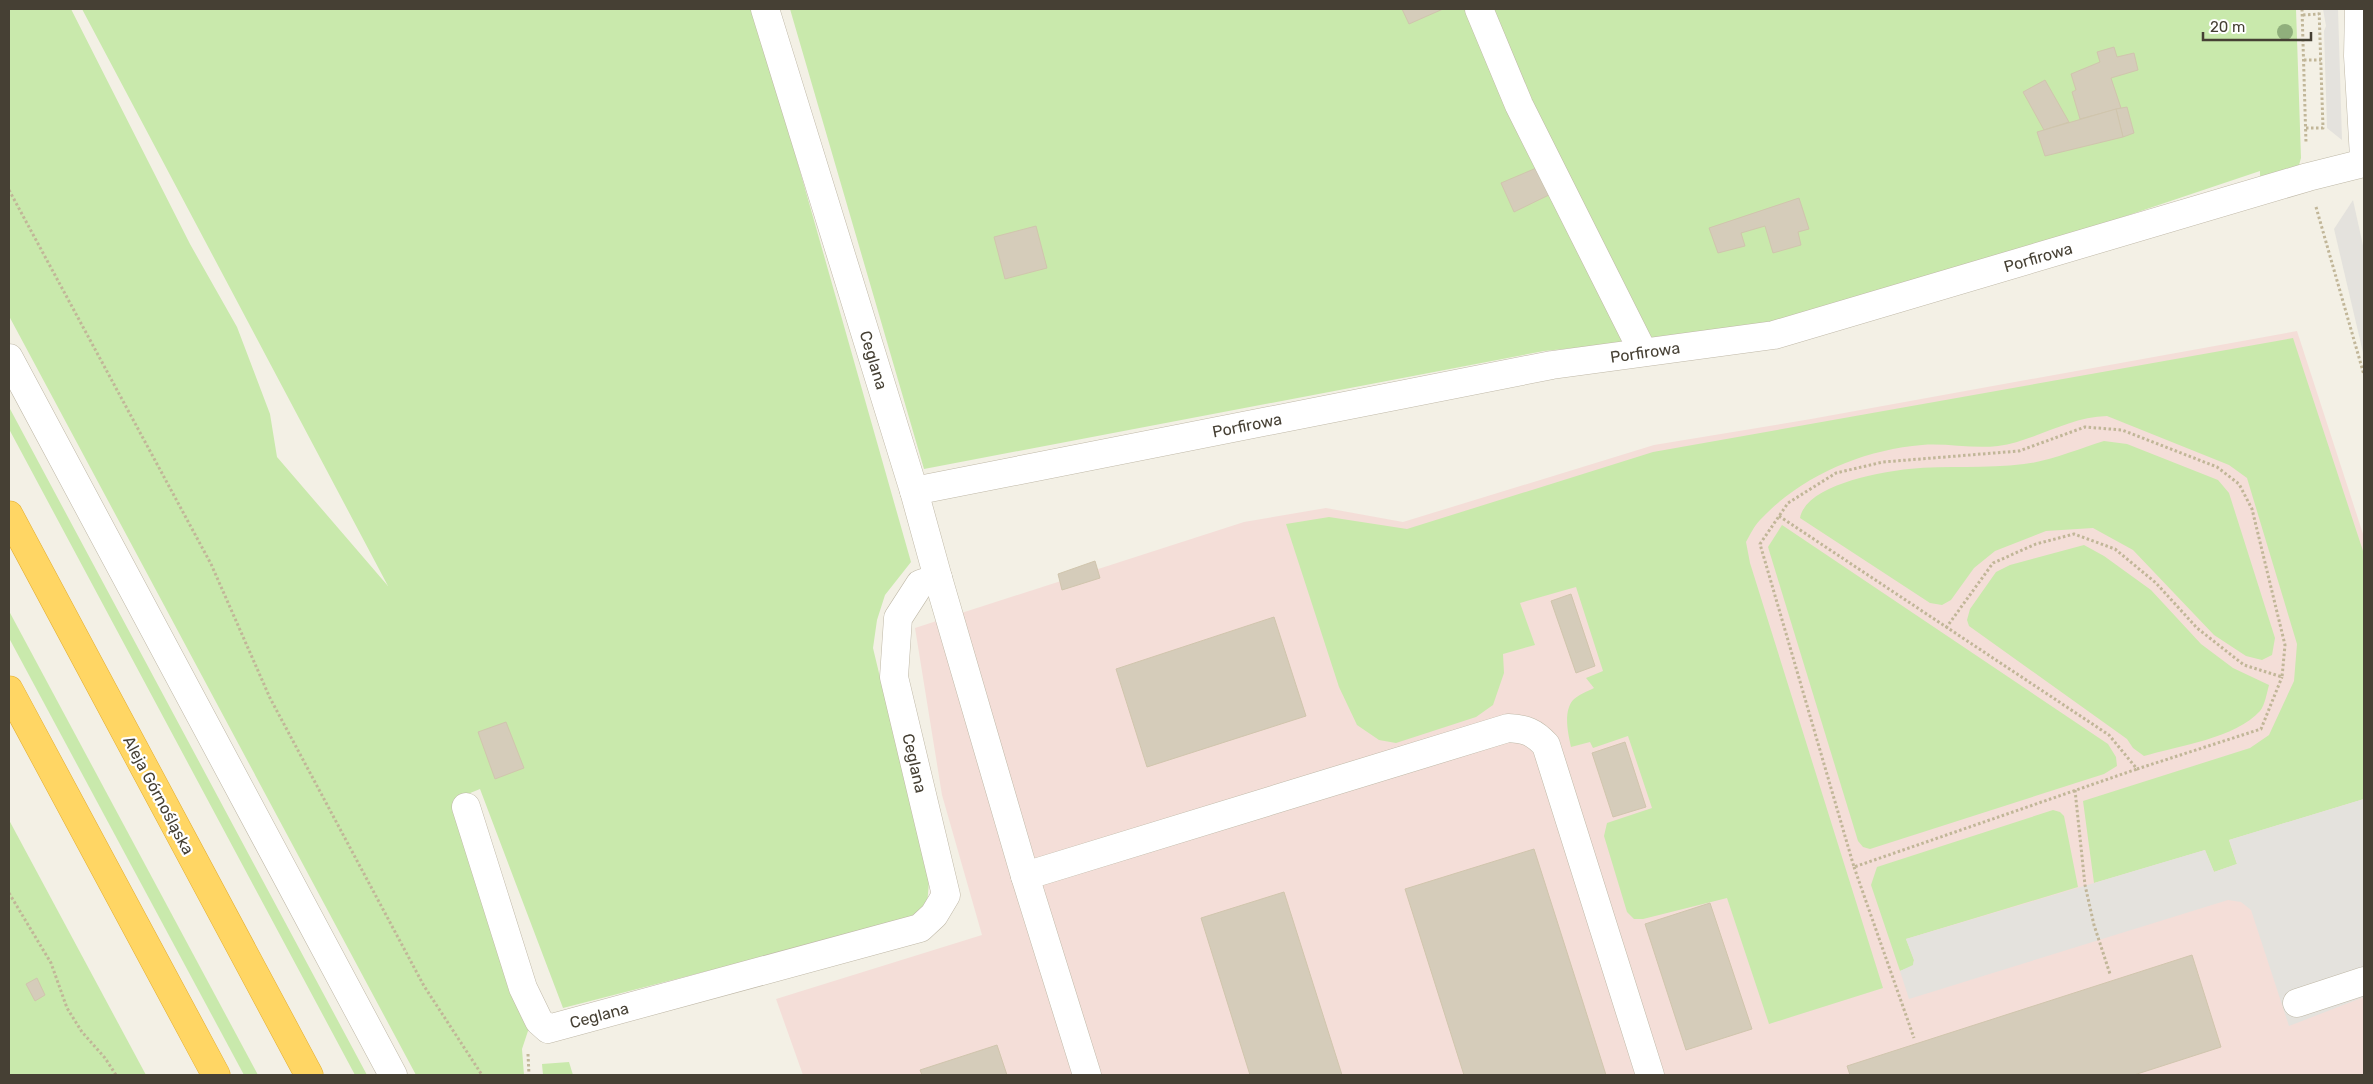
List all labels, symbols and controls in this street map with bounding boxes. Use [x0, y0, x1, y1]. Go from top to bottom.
scale bar [2203, 10, 2310, 42]
text: 20 m [2210, 18, 2245, 36]
street label: Porfirowa [2002, 239, 2075, 276]
street label: Ceglana [856, 328, 891, 392]
street label: Porfirowa [1609, 338, 1681, 367]
street label: Porfirowa [1211, 409, 1284, 442]
street label: Ceglana [898, 732, 931, 795]
street label: Aleja Górnośląska [119, 733, 198, 858]
street label: Ceglana [567, 998, 631, 1032]

